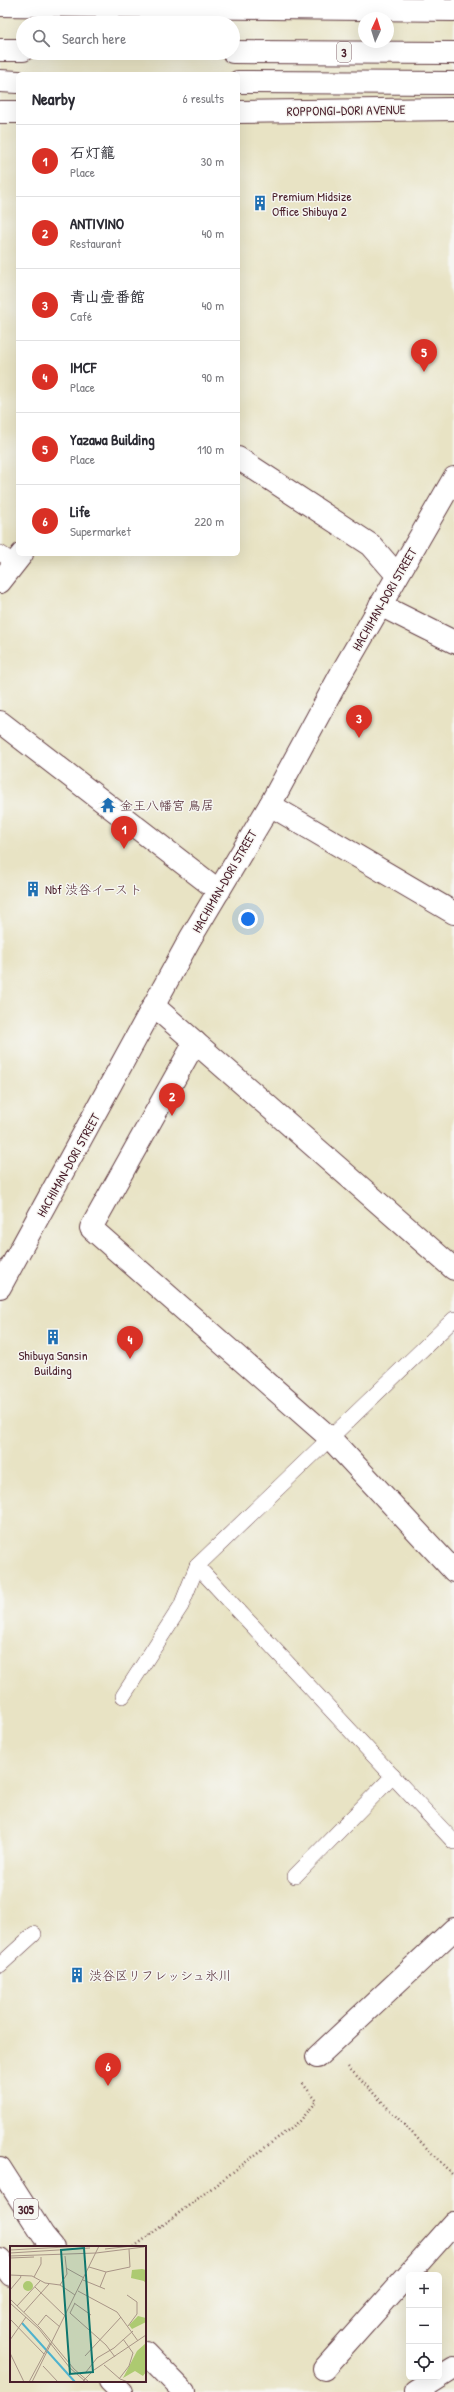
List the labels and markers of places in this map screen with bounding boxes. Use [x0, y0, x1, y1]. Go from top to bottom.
place label: Premium Midsize Office Shibuya 2 [272, 187, 352, 220]
building icon: Premium Midsize Office Shibuya 2 [251, 194, 269, 212]
pin: 5 [411, 339, 437, 372]
pin: 3 [346, 705, 372, 738]
temple icon: 金王八幡宮 鳥居 [99, 796, 117, 814]
place label: 金王八幡宮 鳥居 [120, 796, 214, 814]
pin: 1 [111, 816, 137, 849]
building icon: Nbf 渋谷イースト [24, 880, 42, 898]
place label: Nbf 渋谷イースト [45, 880, 142, 898]
pin: 2 [159, 1083, 185, 1116]
pin: 4 [117, 1326, 143, 1359]
building icon: Shibuya Sansin Building [44, 1328, 62, 1346]
place label: Shibuya Sansin Building [18, 1346, 88, 1379]
building icon: 渋谷区リフレッシュ氷川 [68, 1966, 86, 1984]
place label: 渋谷区リフレッシュ氷川 [89, 1966, 231, 1984]
pin: 6 [95, 2053, 121, 2086]

